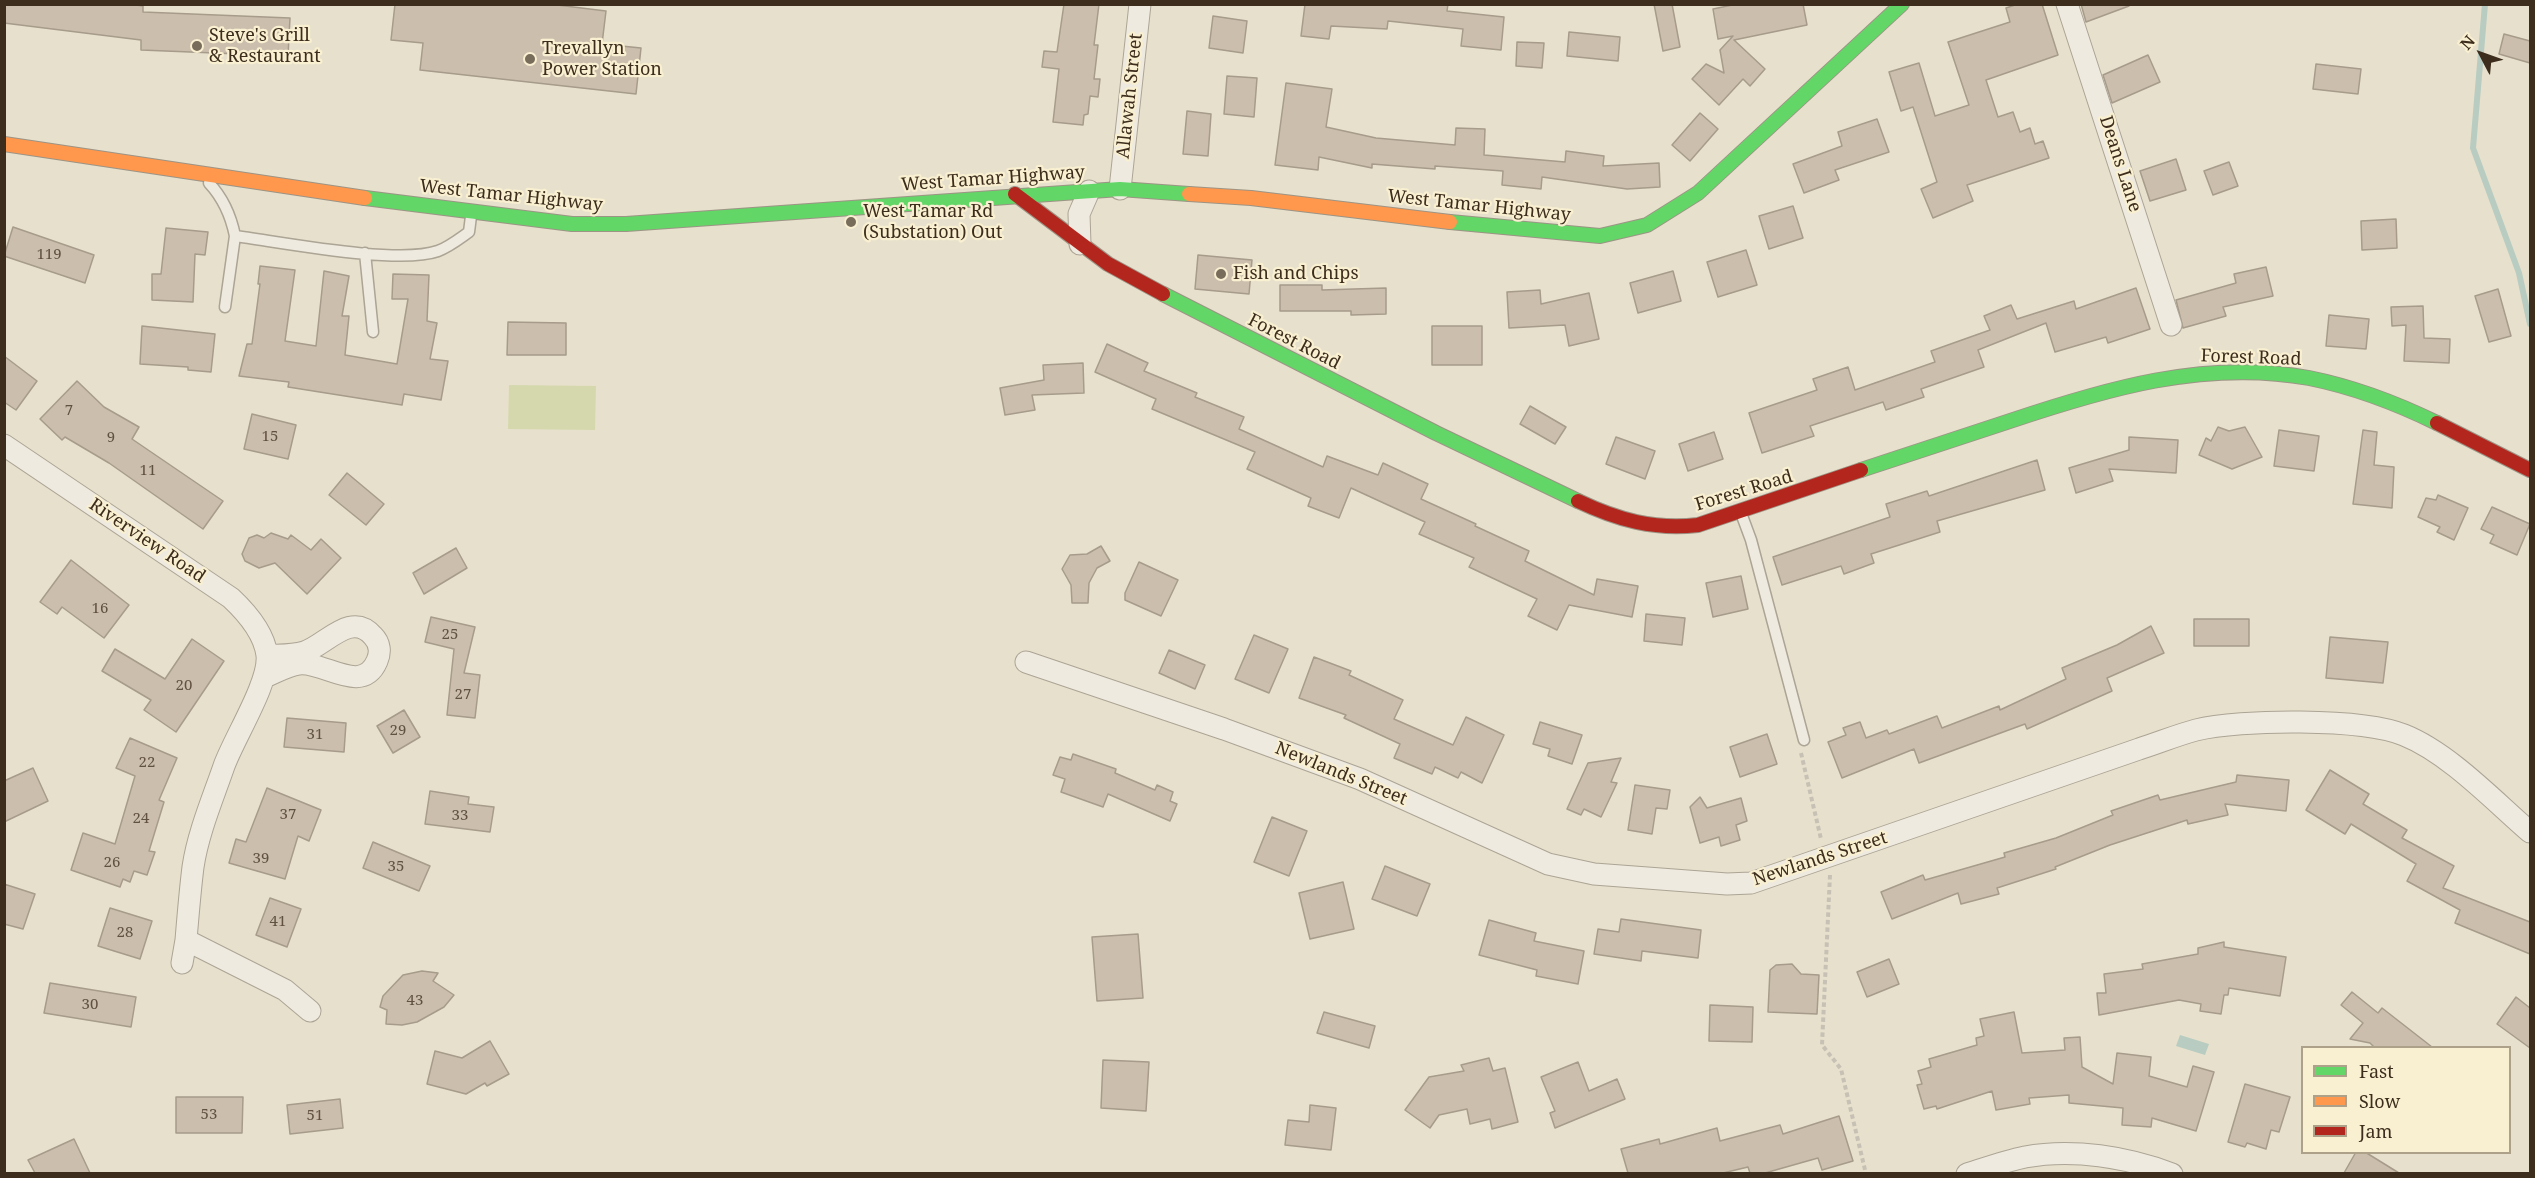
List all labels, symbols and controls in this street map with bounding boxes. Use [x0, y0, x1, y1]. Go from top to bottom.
north arrow [2451, 24, 2511, 84]
place label: Steve's Grill & Restaurant [209, 25, 321, 68]
text: N [2455, 30, 2480, 54]
street label: Allawah Street [1113, 32, 1147, 160]
place label: Trevallyn Power Station [542, 38, 662, 80]
marker: Steve's Grill & Restaurant [190, 39, 204, 53]
marker: Trevallyn Power Station [523, 52, 537, 66]
street label: Deans Lane [2094, 113, 2146, 215]
street label: West Tamar Highway [900, 162, 1086, 196]
street label: West Tamar Highway [418, 176, 604, 216]
street label: West Tamar Highway [1386, 186, 1572, 226]
place label: West Tamar Rd (Substation) Out [863, 201, 1002, 244]
marker: West Tamar Rd (Substation) Out [844, 215, 858, 229]
house number: 119 [36, 246, 62, 264]
place label: Fish and Chips [1233, 263, 1358, 285]
marker: Fish and Chips [1214, 267, 1228, 281]
street label: Forest Road [1244, 309, 1344, 375]
street label: Forest Road [2200, 345, 2302, 371]
house number: 7 [65, 402, 73, 420]
house number: 15 [262, 428, 278, 446]
house number: 9 [107, 429, 115, 447]
house number: 11 [140, 462, 156, 480]
street label: Forest Road [1693, 466, 1795, 516]
street label: Riverview Road [85, 494, 209, 588]
house number: 16 [92, 600, 108, 618]
house number: 25 [442, 626, 458, 644]
house number: 20 [176, 677, 192, 695]
house number: 27 [455, 686, 471, 704]
house number: 29 [390, 722, 406, 740]
house number: 31 [307, 726, 323, 744]
street label: Newlands Street [1272, 738, 1410, 810]
house number: 22 [139, 754, 155, 772]
house number: 37 [280, 806, 296, 824]
house number: 33 [452, 807, 468, 825]
house number: 24 [133, 810, 149, 828]
street label: Newlands Street [1750, 827, 1890, 891]
house number: 39 [253, 850, 269, 868]
house number: 26 [104, 854, 120, 872]
house number: 35 [388, 858, 404, 876]
house number: 41 [270, 913, 286, 931]
house number: 28 [117, 924, 133, 942]
house number: 43 [407, 992, 423, 1010]
house number: 30 [82, 996, 98, 1014]
legend [2301, 1046, 2511, 1154]
text: Fast [2359, 1059, 2394, 1083]
text: Slow [2359, 1089, 2400, 1113]
house number: 53 [201, 1106, 217, 1124]
house number: 51 [307, 1107, 323, 1125]
text: Jam [2359, 1119, 2393, 1143]

